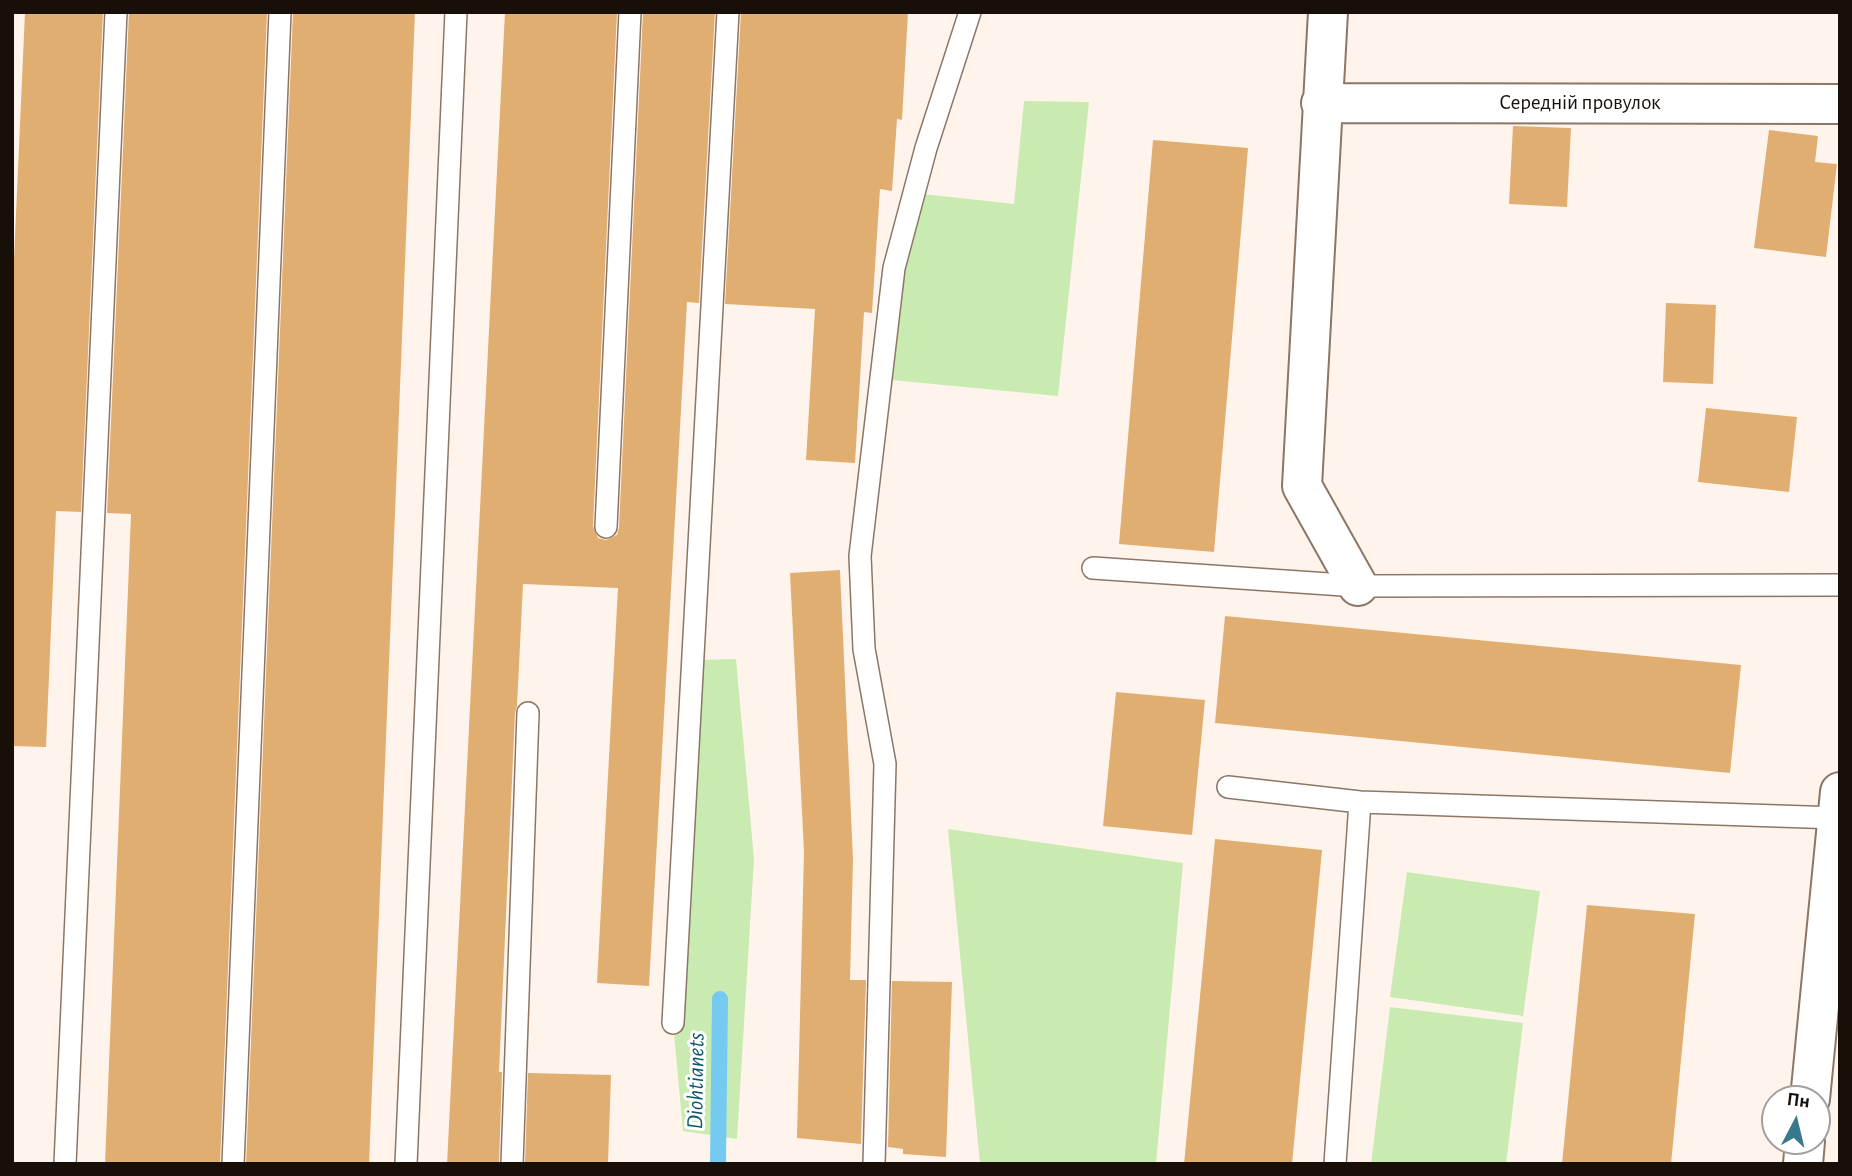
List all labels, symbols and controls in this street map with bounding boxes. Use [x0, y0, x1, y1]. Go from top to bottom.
street label: Середній провулок [1499, 90, 1661, 116]
water label: Diohtianets [681, 1032, 711, 1130]
north arrow [1761, 1085, 1831, 1155]
text: Пн [1786, 1090, 1811, 1111]

